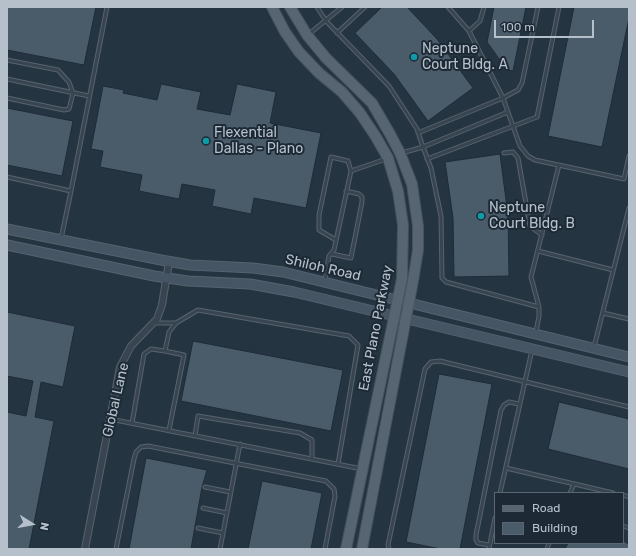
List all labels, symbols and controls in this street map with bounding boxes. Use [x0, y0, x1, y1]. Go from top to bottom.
scale bar [496, 12, 596, 38]
text: 100 m [501, 20, 535, 34]
place label: Neptune Court Bldg. A [422, 41, 508, 74]
marker: Neptune Court Bldg. A [409, 52, 419, 62]
place label: Flexential Dallas - Plano [214, 125, 303, 158]
marker: Flexential Dallas - Plano [201, 136, 211, 146]
place label: Neptune Court Bldg. B [489, 200, 575, 232]
marker: Neptune Court Bldg. B [476, 211, 486, 221]
street label: Shiloh Road [284, 251, 362, 285]
street label: East Plano Parkway [356, 264, 396, 392]
street label: Global Lane [99, 361, 133, 439]
legend [494, 492, 624, 544]
text: Road [532, 501, 560, 515]
north arrow [12, 504, 52, 544]
text: N [37, 521, 51, 532]
text: Building [532, 521, 578, 535]

